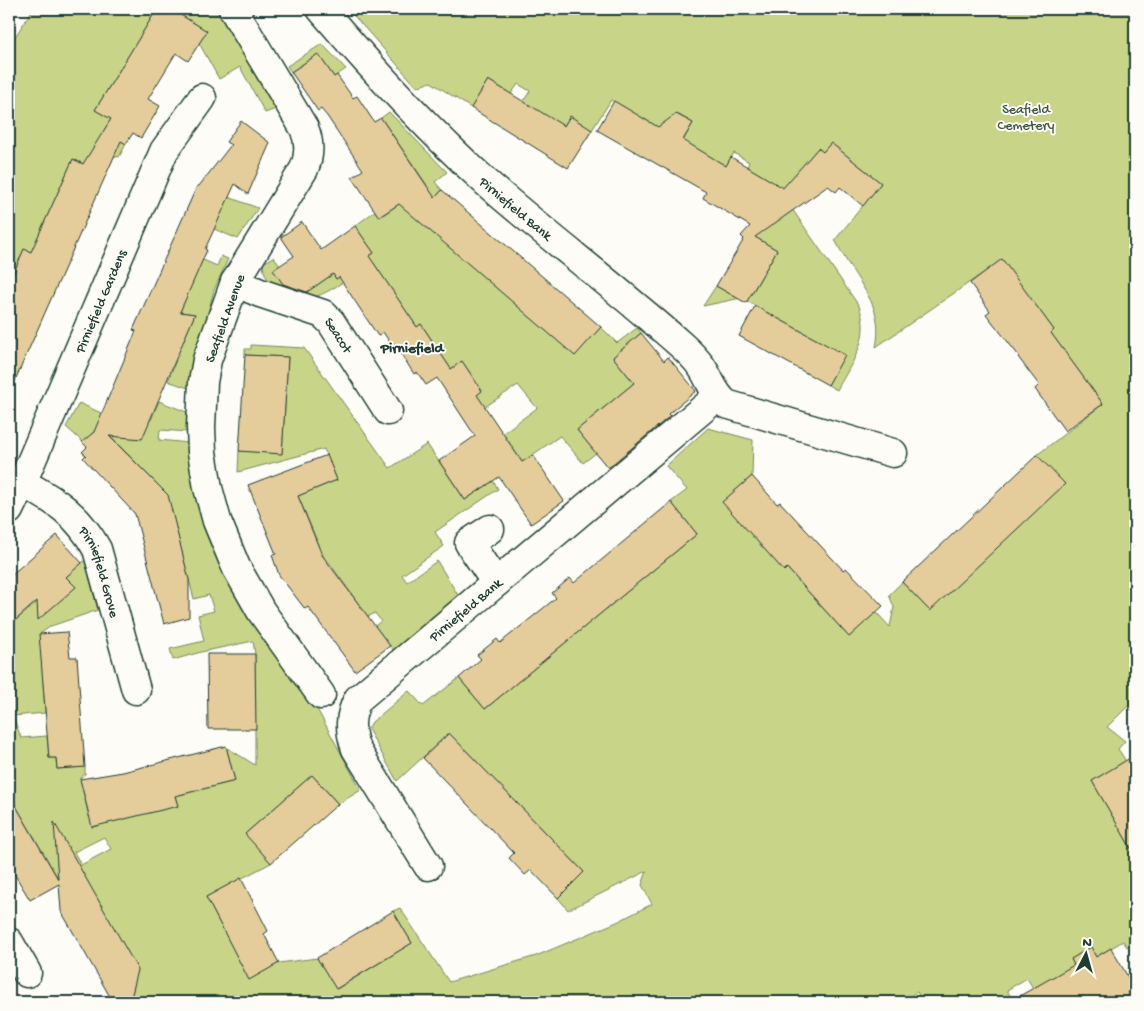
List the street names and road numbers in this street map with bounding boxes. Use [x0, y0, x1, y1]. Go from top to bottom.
street label: Pirniefield Bank [474, 174, 556, 246]
street label: Pirniefield Gardens [72, 247, 132, 357]
street label: Seafield Avenue [203, 272, 250, 365]
street label: Seacot [320, 314, 355, 358]
street label: Pirniefield Grove [73, 523, 122, 621]
street label: Pirniefield Bank [426, 574, 508, 647]

